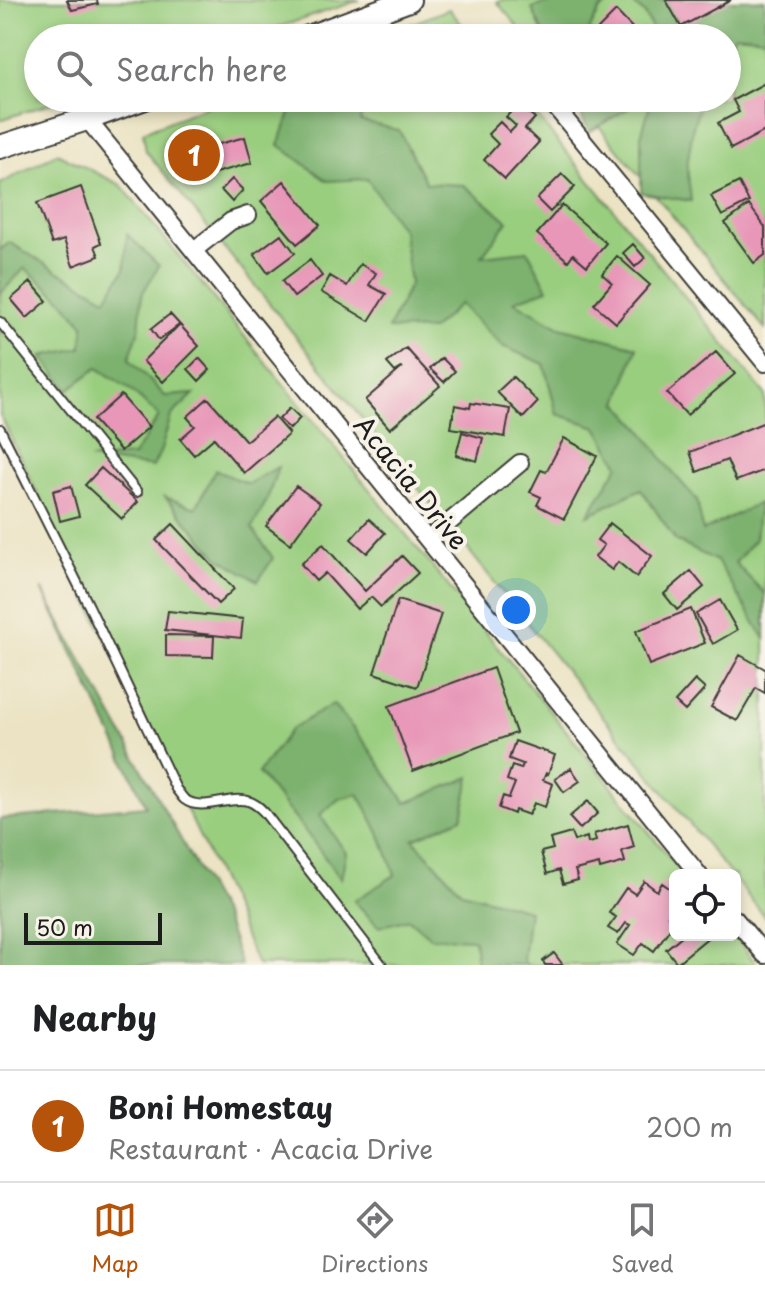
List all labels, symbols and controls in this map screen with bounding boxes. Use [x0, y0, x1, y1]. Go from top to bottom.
search box [24, 24, 741, 112]
icon: search [52, 46, 96, 90]
text: Search here [116, 46, 288, 91]
pin: 1 [168, 125, 220, 185]
street label: Acacia Drive [345, 406, 479, 558]
your location [496, 590, 536, 630]
map controls [669, 869, 741, 941]
button: locate [669, 869, 741, 941]
scale bar [24, 909, 162, 945]
text: 50 m [36, 910, 93, 943]
text: Nearby [32, 991, 157, 1043]
text: Boni Homestay [108, 1084, 333, 1129]
text: 1 [52, 1107, 64, 1146]
text: 200 m [646, 1107, 733, 1146]
text: Restaurant · Acacia Drive [108, 1129, 433, 1168]
tab: Map [91, 1198, 138, 1279]
tab: Directions [321, 1198, 428, 1279]
tab: Saved [611, 1198, 674, 1279]

